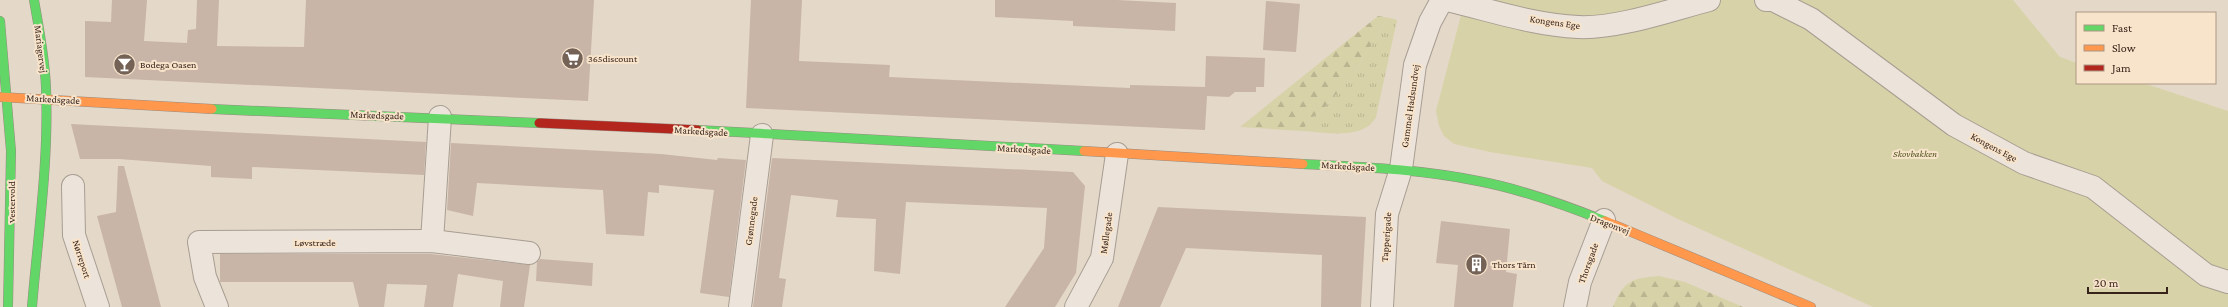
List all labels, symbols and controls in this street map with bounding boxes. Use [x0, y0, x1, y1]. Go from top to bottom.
legend [2076, 12, 2216, 84]
street label: Kongens Ege [1529, 13, 1582, 31]
text: Fast [2112, 21, 2133, 35]
street label: Mariagervej [32, 25, 49, 74]
text: Slow [2112, 41, 2136, 55]
supermarket icon: 365discount [559, 45, 585, 71]
bar icon: Bodega Oasen [111, 51, 137, 77]
place label: 365discount [588, 53, 638, 64]
place label: Bodega Oasen [140, 59, 197, 70]
text: Jam [2111, 61, 2131, 75]
street label: Gammel Hadsundvej [1399, 64, 1422, 148]
street label: Markedsgade [26, 92, 81, 106]
street label: Markedsgade [350, 109, 405, 121]
street label: Markedsgade [674, 124, 729, 138]
street label: Kongens Ege [1969, 130, 2020, 164]
street label: Markedsgade [997, 142, 1052, 156]
park label: Skovbakken [1893, 148, 1937, 159]
street label: Markedsgade [1321, 159, 1376, 173]
street label: Vestervold [6, 180, 17, 223]
street label: Grønnegade [743, 195, 760, 246]
street label: Møllegade [1098, 211, 1114, 255]
street label: Tapperigade [1379, 211, 1393, 262]
street label: Dragonvej [1588, 211, 1631, 237]
street label: Løvstræde [294, 237, 336, 248]
street label: Nørreport [71, 238, 94, 280]
street label: Thorsgade [1576, 241, 1601, 285]
building icon: Thors Tårn [1464, 251, 1490, 277]
place label: Thors Tårn [1492, 259, 1536, 270]
scale bar [2088, 269, 2167, 295]
text: 20 m [2094, 276, 2119, 290]

